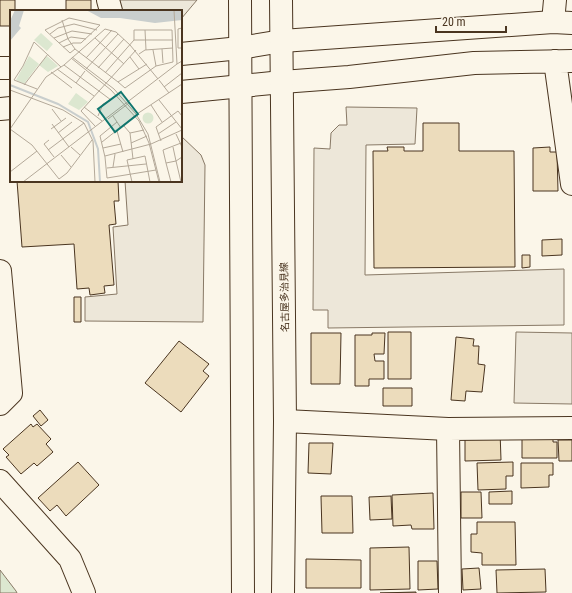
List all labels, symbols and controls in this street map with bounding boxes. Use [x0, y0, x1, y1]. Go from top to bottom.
scale bar [436, 8, 506, 34]
inset map [10, 10, 182, 182]
text: 20 m [442, 15, 466, 29]
street label: 名古屋多治見線 [278, 262, 291, 332]

